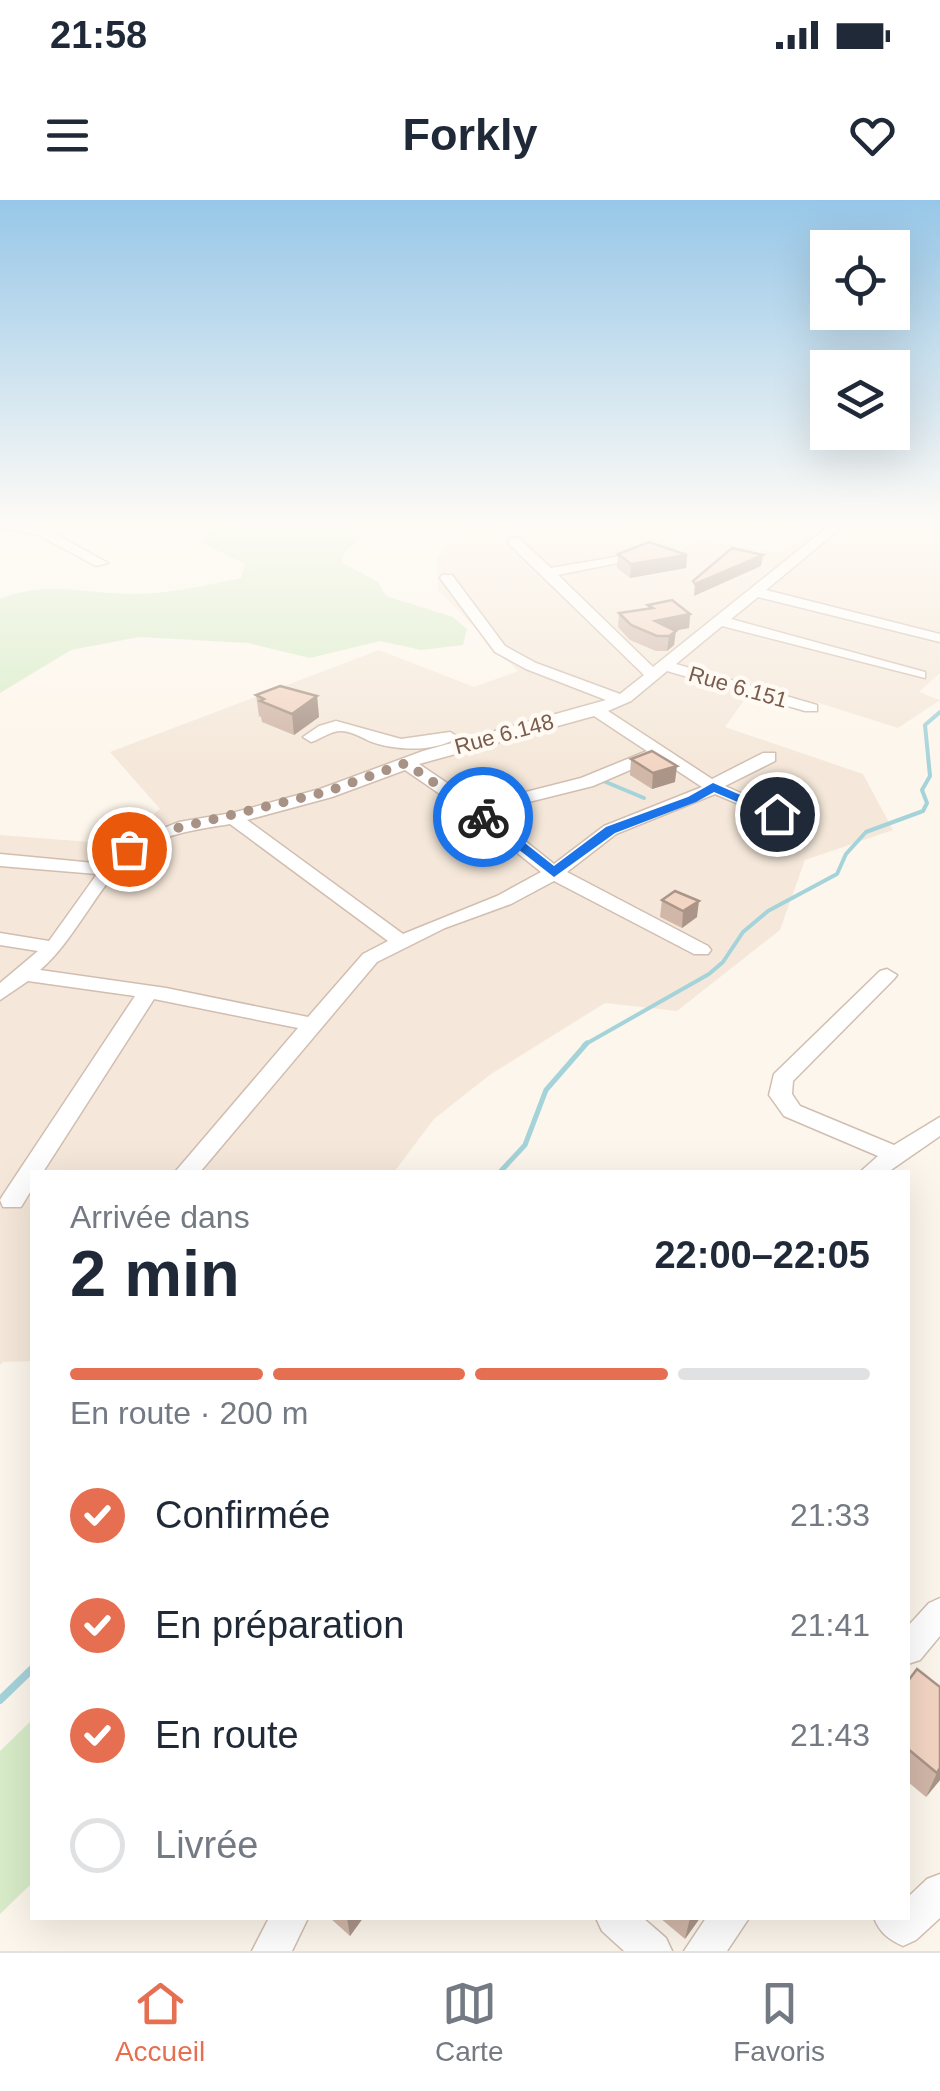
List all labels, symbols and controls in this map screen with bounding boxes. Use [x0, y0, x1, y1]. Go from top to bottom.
text: 21:58 [50, 14, 147, 56]
icon: menu [40, 108, 95, 163]
icon: heart [845, 108, 900, 163]
text: Forkly [402, 109, 538, 160]
map controls [810, 230, 910, 450]
button: locate [810, 230, 910, 330]
button: layers [810, 350, 910, 450]
street label: Rue 6.151 [686, 661, 790, 713]
street label: Rue 6.148 [452, 709, 556, 759]
courier [433, 767, 533, 867]
pin [735, 772, 820, 857]
icon: home [750, 787, 805, 842]
icon: bike [456, 790, 511, 845]
pin [87, 807, 172, 892]
icon: bag [102, 822, 157, 877]
text: Arrivée dans [70, 1199, 250, 1235]
text: 22:00–22:05 [654, 1234, 870, 1276]
text: 2 min [70, 1237, 240, 1310]
text: En route · 200 m [70, 1395, 308, 1431]
icon: check [70, 1488, 125, 1543]
text: Confirmée [155, 1494, 330, 1536]
text: 21:33 [790, 1497, 870, 1533]
icon: check [70, 1598, 125, 1653]
text: En préparation [155, 1604, 404, 1646]
text: 21:41 [790, 1607, 870, 1643]
icon: check [70, 1708, 125, 1763]
text: En route [155, 1714, 299, 1756]
text: 21:43 [790, 1717, 870, 1753]
text: Livrée [155, 1824, 259, 1866]
tab: Accueil [115, 1976, 205, 2068]
tab: Carte [435, 1976, 503, 2068]
tab: Favoris [733, 1976, 825, 2068]

